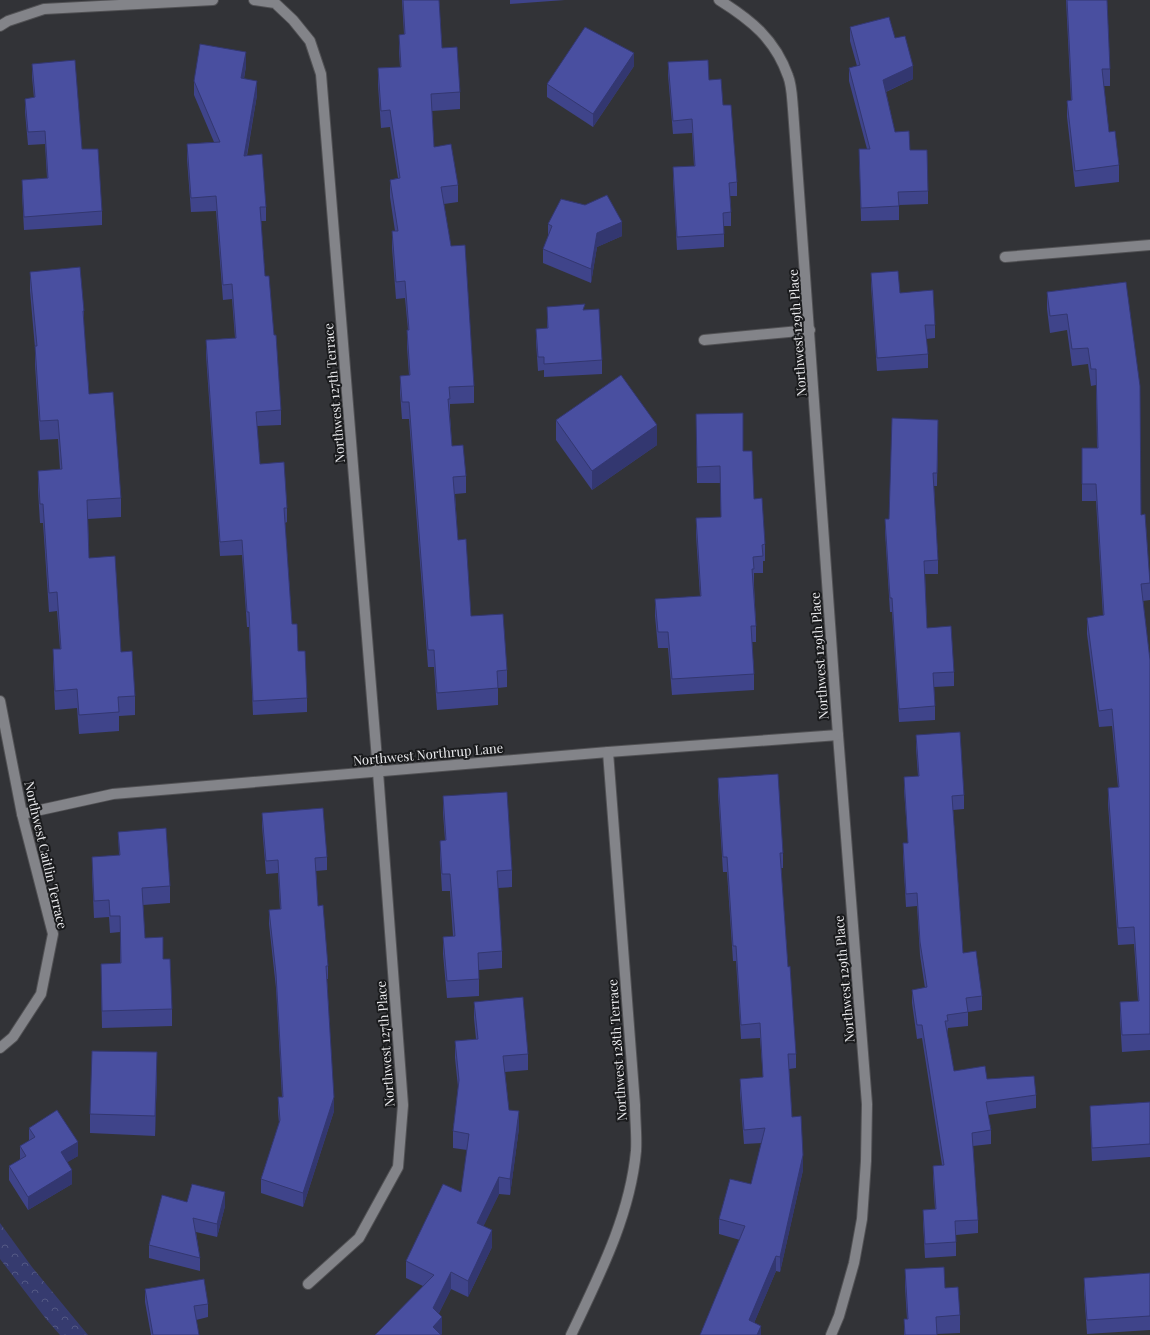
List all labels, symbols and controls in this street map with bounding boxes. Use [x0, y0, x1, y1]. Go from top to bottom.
street label: Northwest 129th Place [784, 268, 809, 397]
street label: Northwest 127th Terrace [319, 322, 348, 464]
street label: Northwest 129th Place [806, 591, 831, 720]
street label: Northwest Northrup Lane [352, 738, 504, 769]
street label: Northwest Caitlin Terrace [21, 779, 72, 931]
street label: Northwest 129th Place [829, 914, 858, 1043]
street label: Northwest 128th Terrace [603, 978, 630, 1121]
street label: Northwest 127th Place [372, 980, 397, 1108]

